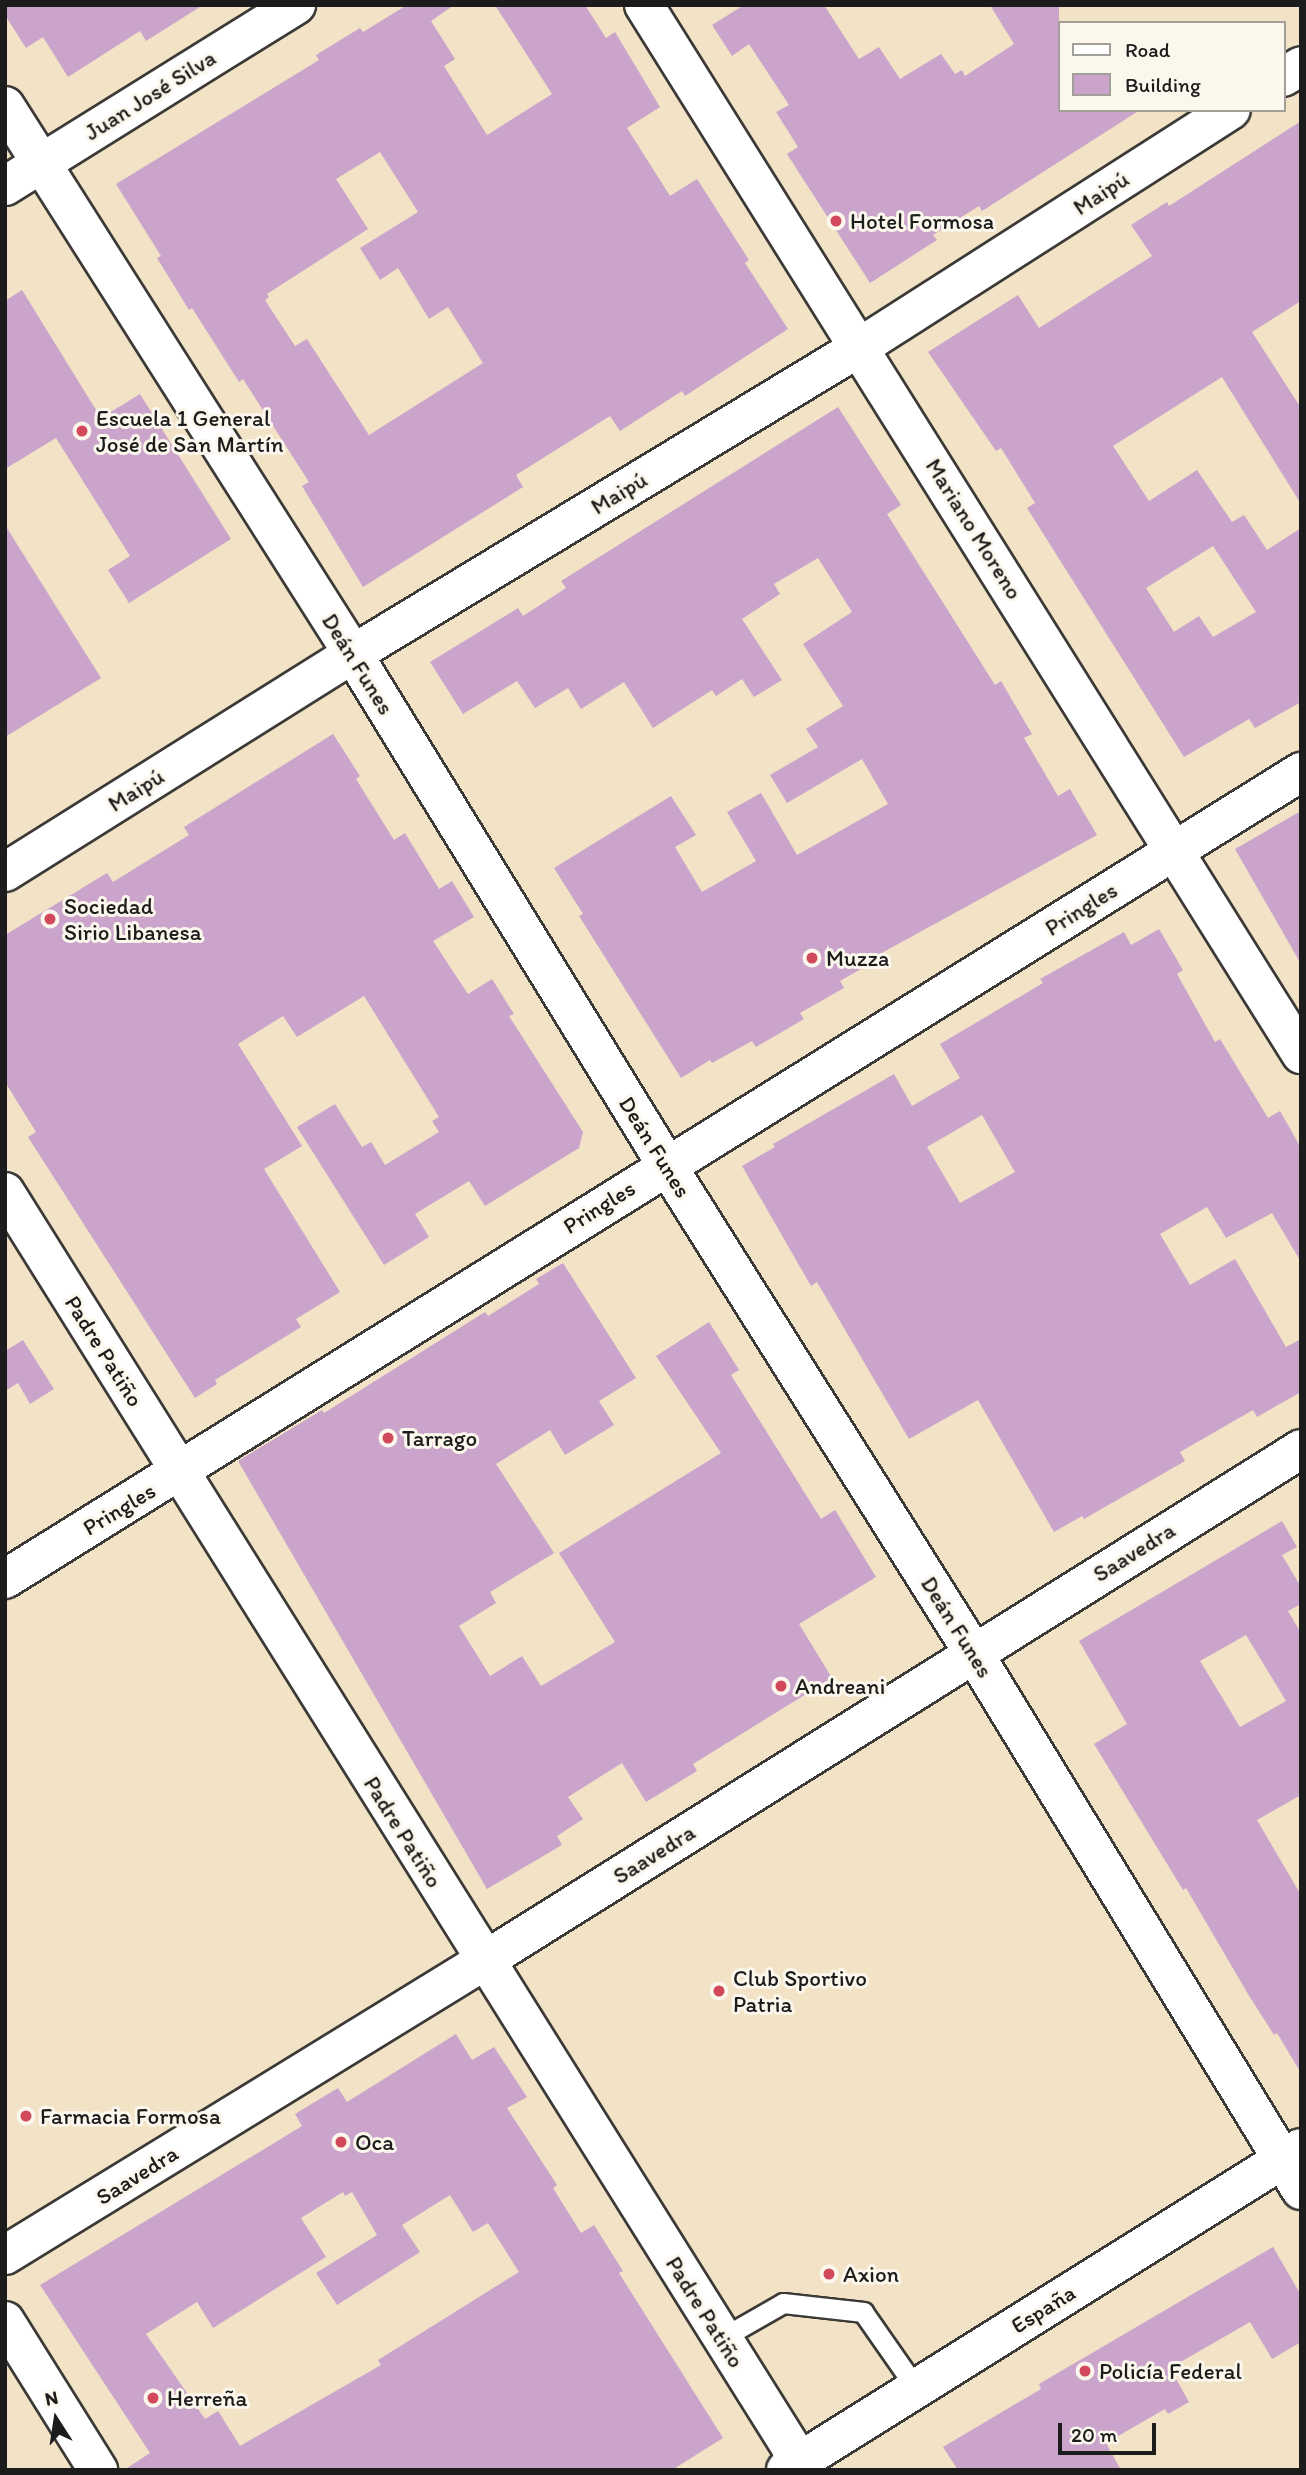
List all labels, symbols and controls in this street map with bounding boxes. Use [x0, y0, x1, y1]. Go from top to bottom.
legend [1058, 21, 1285, 112]
text: Road [1125, 37, 1170, 62]
street label: Juan José Silva [79, 44, 221, 146]
text: Building [1125, 72, 1201, 97]
street label: Maipú [1068, 165, 1134, 221]
place label: Hotel Formosa [850, 207, 993, 235]
marker: Hotel Formosa [828, 213, 844, 229]
place label: Escuela 1 General José de San Martín [96, 404, 283, 458]
marker: Escuela 1 General José de San Martín [74, 423, 90, 439]
street label: Mariano Moreno [920, 454, 1028, 604]
street label: Maipú [586, 466, 652, 520]
street label: Deán Funes [316, 608, 400, 720]
street label: Maipú [103, 762, 169, 818]
street label: Pringles [1040, 876, 1122, 942]
place label: Sociedad Sirio Libanesa [64, 892, 201, 946]
marker: Sociedad Sirio Libanesa [42, 911, 58, 927]
place label: Muzza [826, 944, 889, 972]
marker: Muzza [804, 950, 820, 966]
street label: Deán Funes [613, 1091, 697, 1203]
street label: Pringles [558, 1174, 640, 1240]
street label: Padre Patiño [59, 1291, 149, 1411]
place label: Tarrago [402, 1424, 477, 1452]
marker: Tarrago [380, 1430, 396, 1446]
street label: Pringles [78, 1477, 160, 1541]
street label: Saavedra [1088, 1516, 1180, 1588]
street label: Deán Funes [915, 1571, 999, 1683]
place label: Andreani [795, 1672, 885, 1700]
marker: Andreani [773, 1678, 789, 1694]
street label: Padre Patiño [358, 1772, 448, 1892]
street label: Saavedra [608, 1818, 700, 1890]
place label: Club Sportivo Patria [733, 1964, 867, 2018]
marker: Club Sportivo Patria [711, 1983, 727, 1999]
place label: Farmacia Formosa [40, 2102, 220, 2130]
marker: Farmacia Formosa [18, 2108, 34, 2124]
place label: Oca [355, 2128, 394, 2156]
marker: Oca [333, 2134, 349, 2150]
street label: Saavedra [91, 2139, 183, 2211]
street label: Padre Patiño [660, 2252, 750, 2372]
place label: Axion [843, 2260, 899, 2288]
marker: Axion [821, 2266, 837, 2282]
street label: España [1006, 2279, 1080, 2339]
place label: Policía Federal [1099, 2357, 1242, 2385]
marker: Policía Federal [1077, 2363, 1093, 2379]
north arrow [21, 2384, 91, 2454]
place label: Herreña [167, 2384, 248, 2412]
text: N [43, 2385, 60, 2411]
marker: Herreña [145, 2390, 161, 2406]
scale bar [1061, 2408, 1159, 2452]
text: 20 m [1071, 2422, 1117, 2447]

